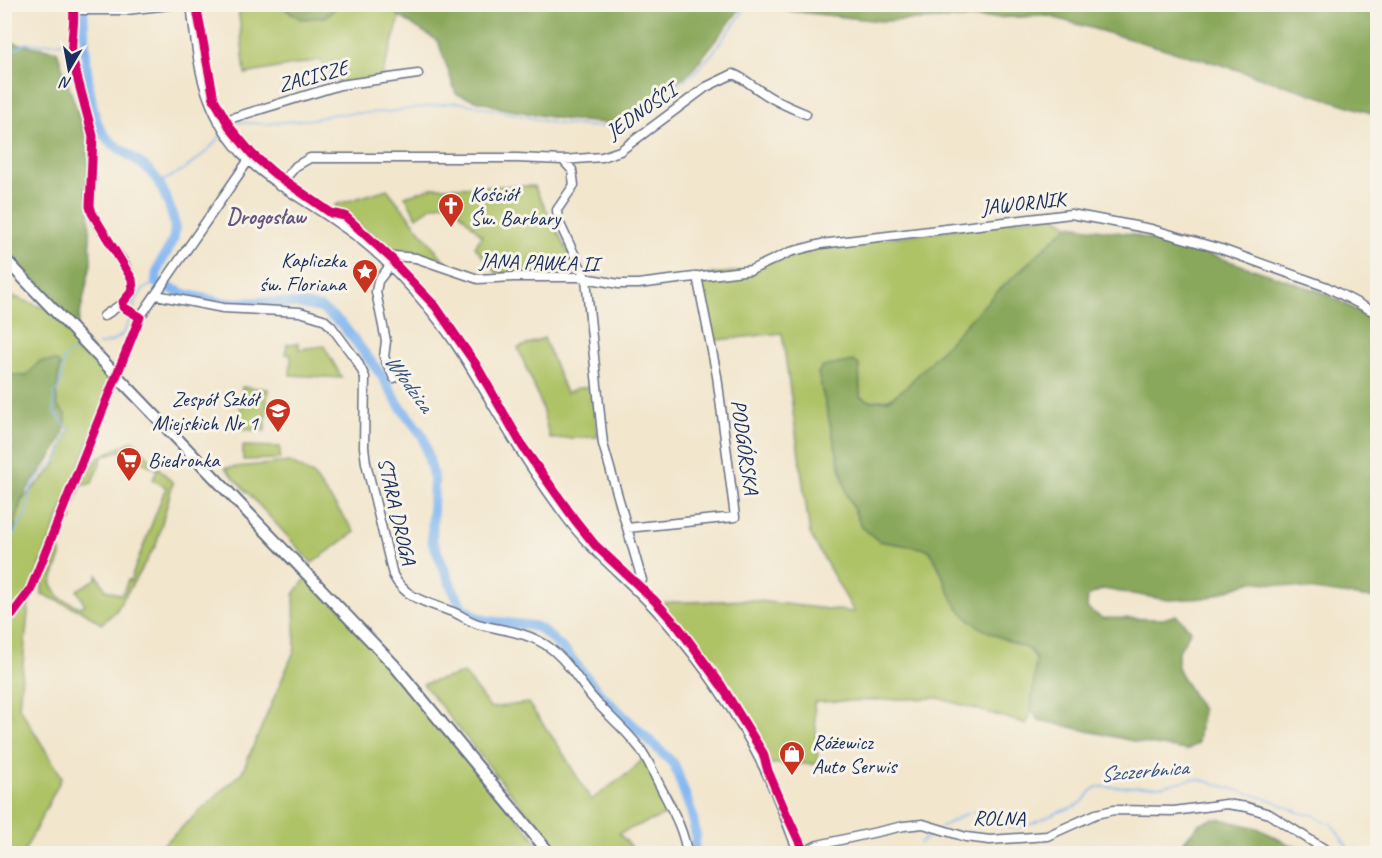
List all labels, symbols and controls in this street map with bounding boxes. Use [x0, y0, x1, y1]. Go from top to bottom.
north arrow [39, 39, 99, 99]
street label: ZACISZE [275, 54, 353, 98]
text: N [57, 72, 73, 93]
street label: JEDNOŚCI [600, 75, 685, 145]
place label: Kościół Św. Barbary [470, 181, 562, 231]
street label: JAWORNIK [979, 185, 1070, 220]
church icon: Kościół Św. Barbary [436, 191, 466, 229]
district label: Drogosław [227, 203, 308, 231]
place label: Kapliczka św. Floriana [259, 247, 348, 297]
street label: JANA PAWŁA II [478, 247, 604, 277]
place icon: Kapliczka św. Floriana [350, 257, 380, 295]
water label: Włodzica [378, 348, 441, 420]
place label: Zespół Szkół Miejskich Nr 1 [152, 386, 262, 436]
school or university icon: Zespół Szkół Miejskich Nr 1 [263, 396, 293, 434]
street label: PODGÓRSKA [726, 398, 765, 497]
supermarket icon: Biedronka [114, 445, 144, 483]
place label: Biedronka [148, 447, 221, 473]
street label: STARA DROGA [372, 455, 422, 569]
place label: Różewicz Auto Serwis [812, 729, 898, 779]
shop icon: Różewicz Auto Serwis [777, 739, 807, 777]
water label: Szczerbnica [1099, 753, 1192, 789]
street label: ROLNA [973, 805, 1026, 831]

